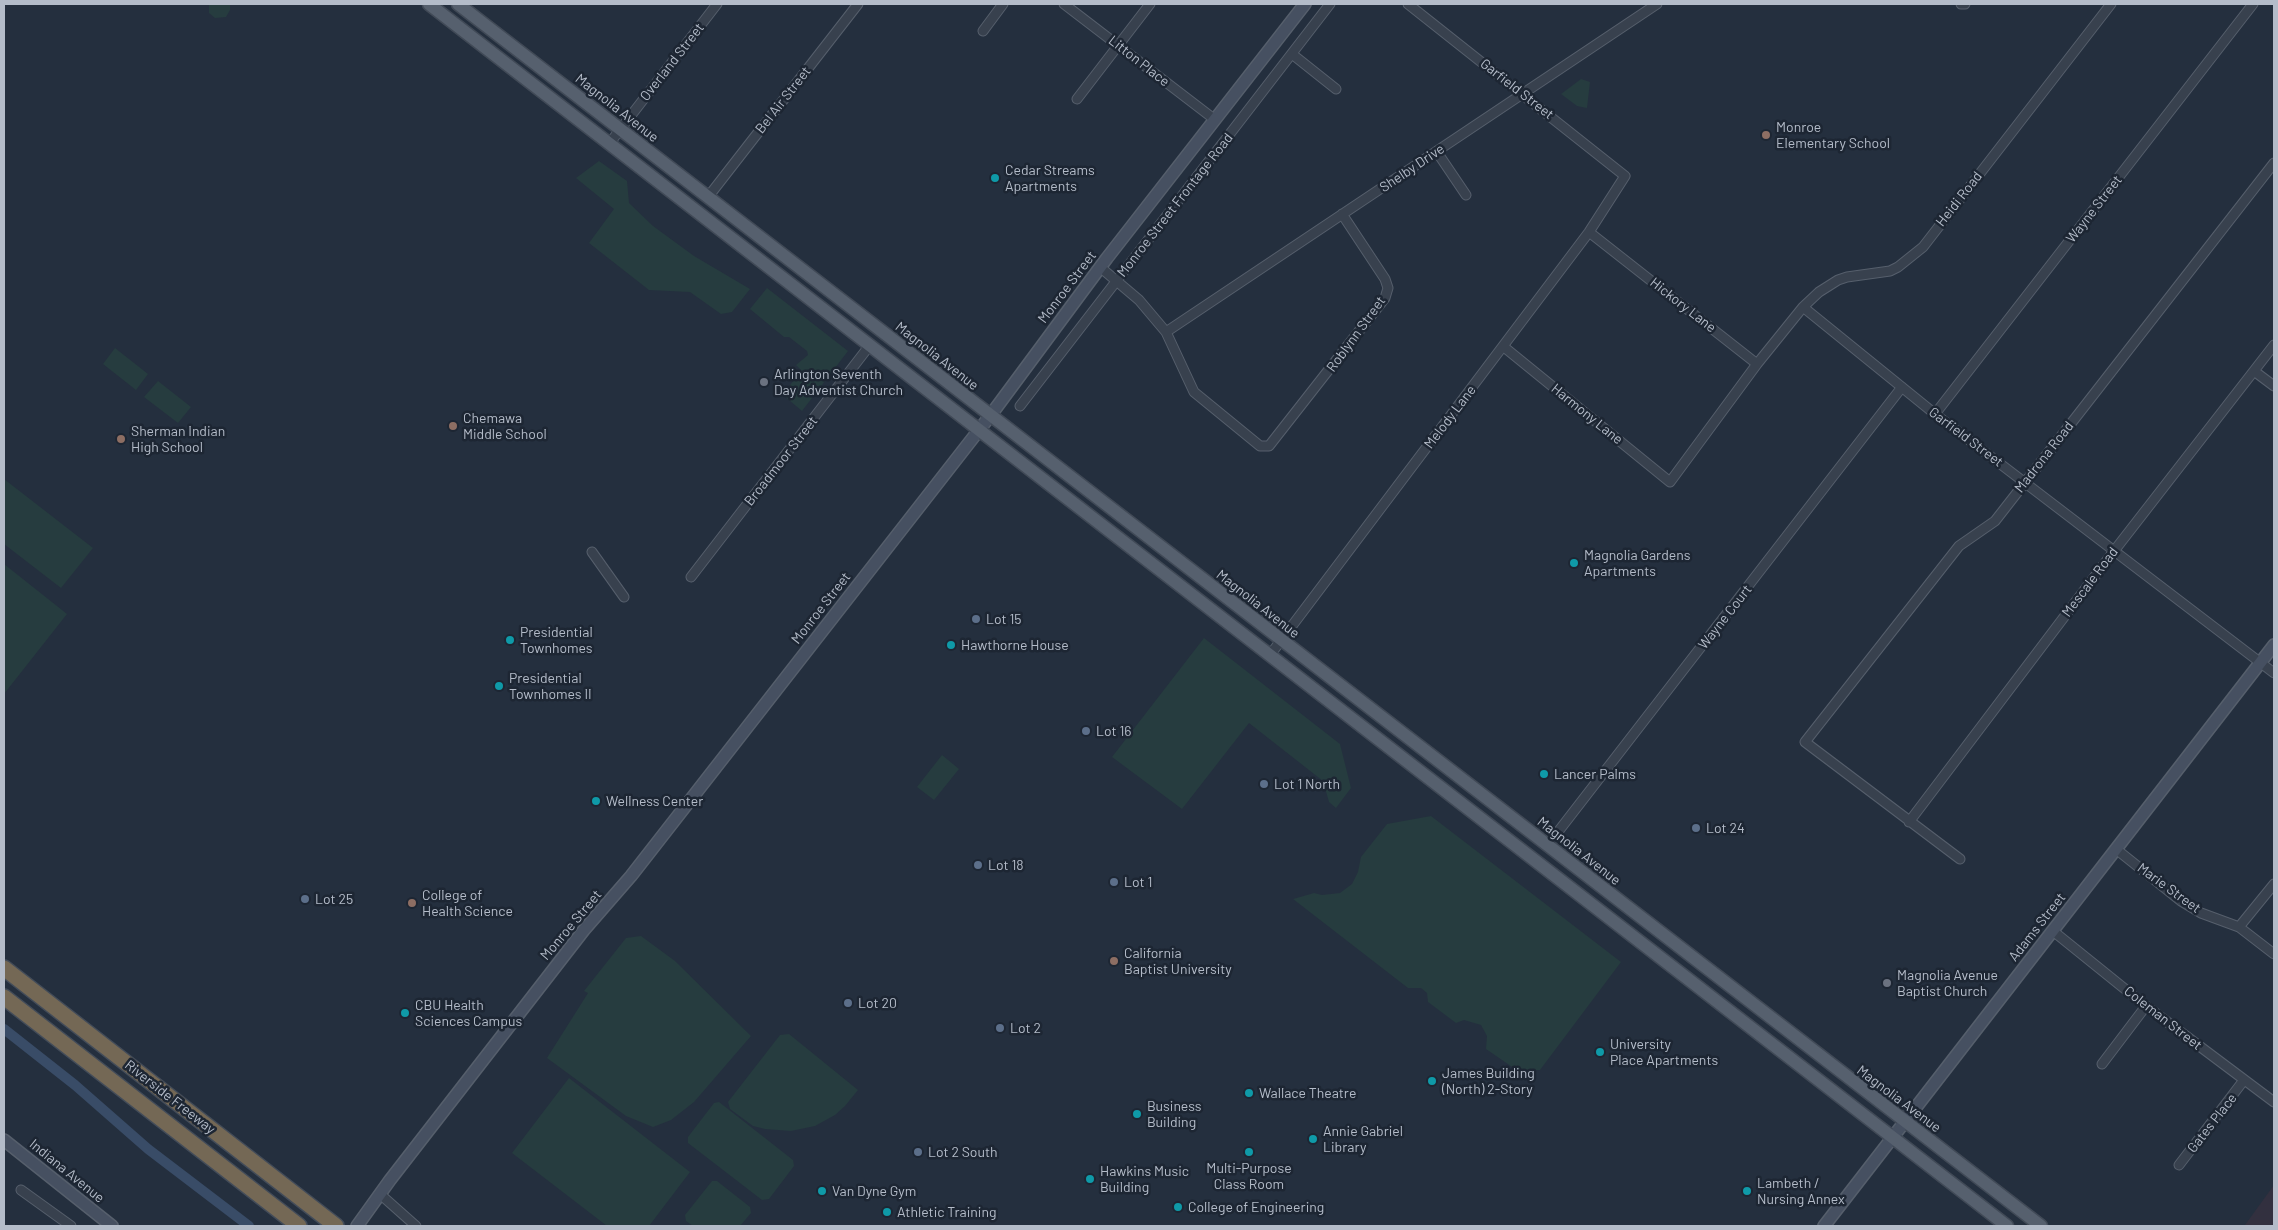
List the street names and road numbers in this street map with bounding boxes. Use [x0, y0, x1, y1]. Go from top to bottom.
street label: Overland Street [636, 20, 708, 104]
street label: Litton Place [1105, 32, 1173, 90]
street label: Garfield Street [1477, 55, 1557, 123]
street label: Bel Air Street [752, 63, 814, 137]
street label: Magnolia Avenue [572, 70, 662, 146]
street label: Monroe Street Frontage Road [1114, 130, 1236, 280]
street label: Shelby Drive [1377, 140, 1447, 196]
street label: Heidi Road [1932, 168, 1986, 230]
street label: Wayne Street [2062, 172, 2126, 246]
street label: Monroe Street [1034, 247, 1100, 327]
street label: Hickory Lane [1647, 274, 1719, 336]
street label: Roblynn Street [1323, 293, 1389, 375]
street label: Magnolia Avenue [892, 318, 982, 394]
street label: Harmony Lane [1548, 380, 1626, 448]
street label: Melody Lane [1421, 382, 1479, 452]
street label: Garfield Street [1926, 404, 2006, 470]
street label: Broadmoor Street [741, 413, 821, 509]
street label: Madrona Road [2011, 418, 2077, 496]
street label: Mescale Road [2058, 544, 2122, 620]
street label: Magnolia Avenue [1213, 566, 1303, 642]
street label: Monroe Street [788, 569, 854, 647]
street label: Wayne Court [1695, 582, 1755, 652]
street label: Magnolia Avenue [1534, 813, 1624, 889]
street label: Marie Street [2134, 859, 2204, 917]
street label: Monroe Street [537, 887, 605, 963]
street label: Adams Street [2005, 889, 2069, 965]
street label: Coleman Street [2121, 982, 2205, 1054]
street label: Riverside Freeway [121, 1056, 219, 1138]
street label: Magnolia Avenue [1854, 1062, 1944, 1136]
street label: Gates Place [2184, 1090, 2240, 1156]
street label: Indiana Avenue [26, 1136, 108, 1206]

